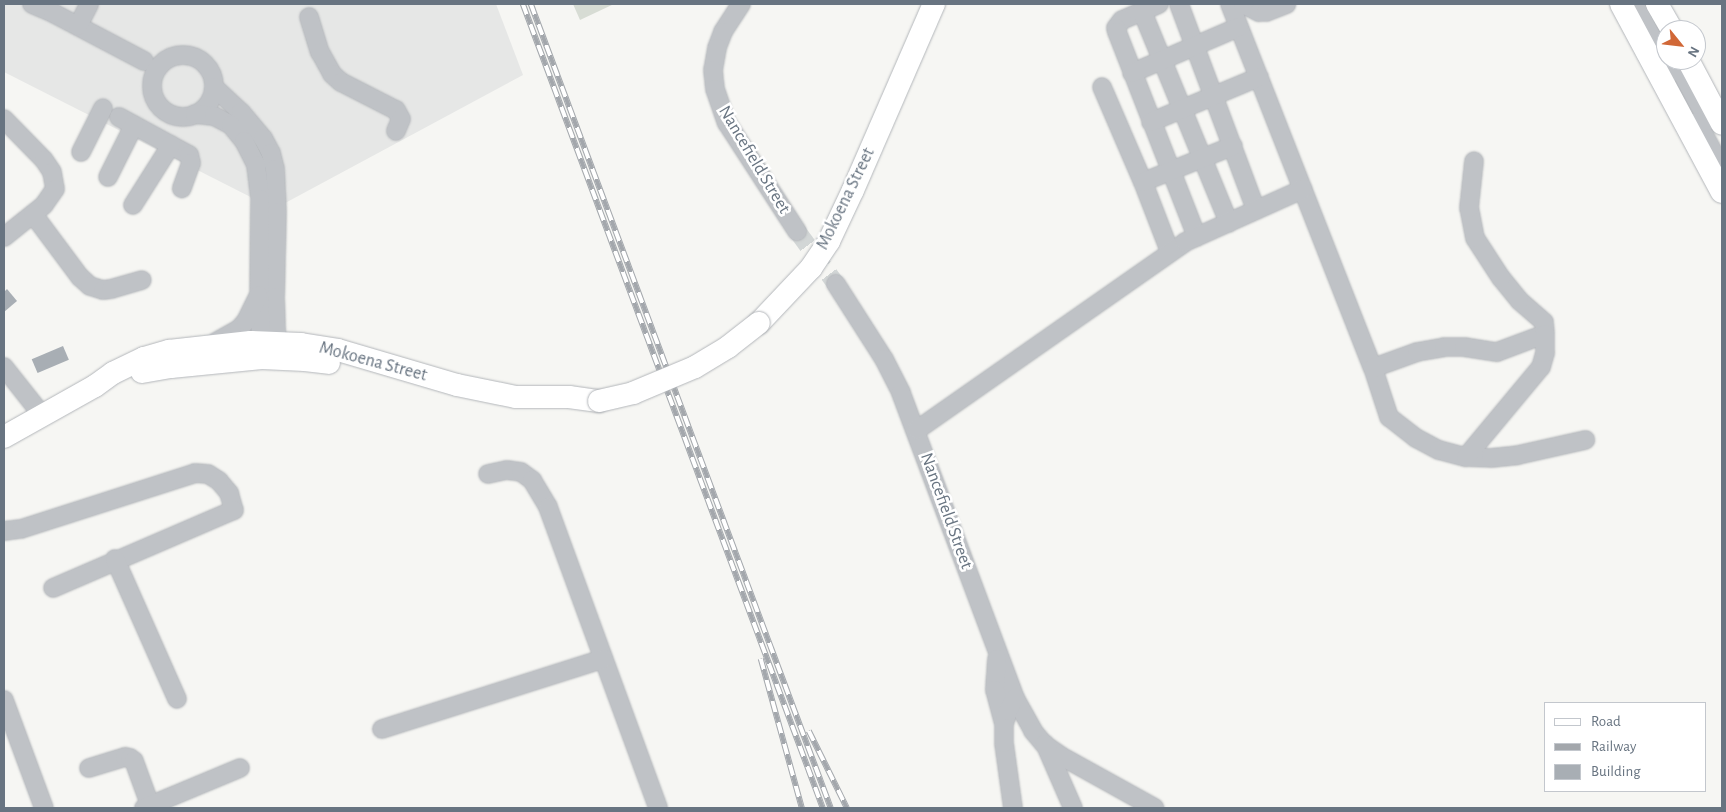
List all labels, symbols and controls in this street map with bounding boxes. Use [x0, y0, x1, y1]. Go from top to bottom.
north arrow [1656, 20, 1706, 70]
text: N [1685, 44, 1702, 59]
street label: Nancefield Street [713, 102, 795, 218]
street label: Mokoena Street [812, 145, 880, 253]
street label: Mokoena Street [317, 337, 429, 387]
street label: Nancefield Street [915, 450, 977, 572]
legend [1544, 702, 1706, 792]
text: Road [1591, 714, 1621, 729]
text: Railway [1591, 739, 1636, 754]
text: Building [1591, 764, 1641, 779]

